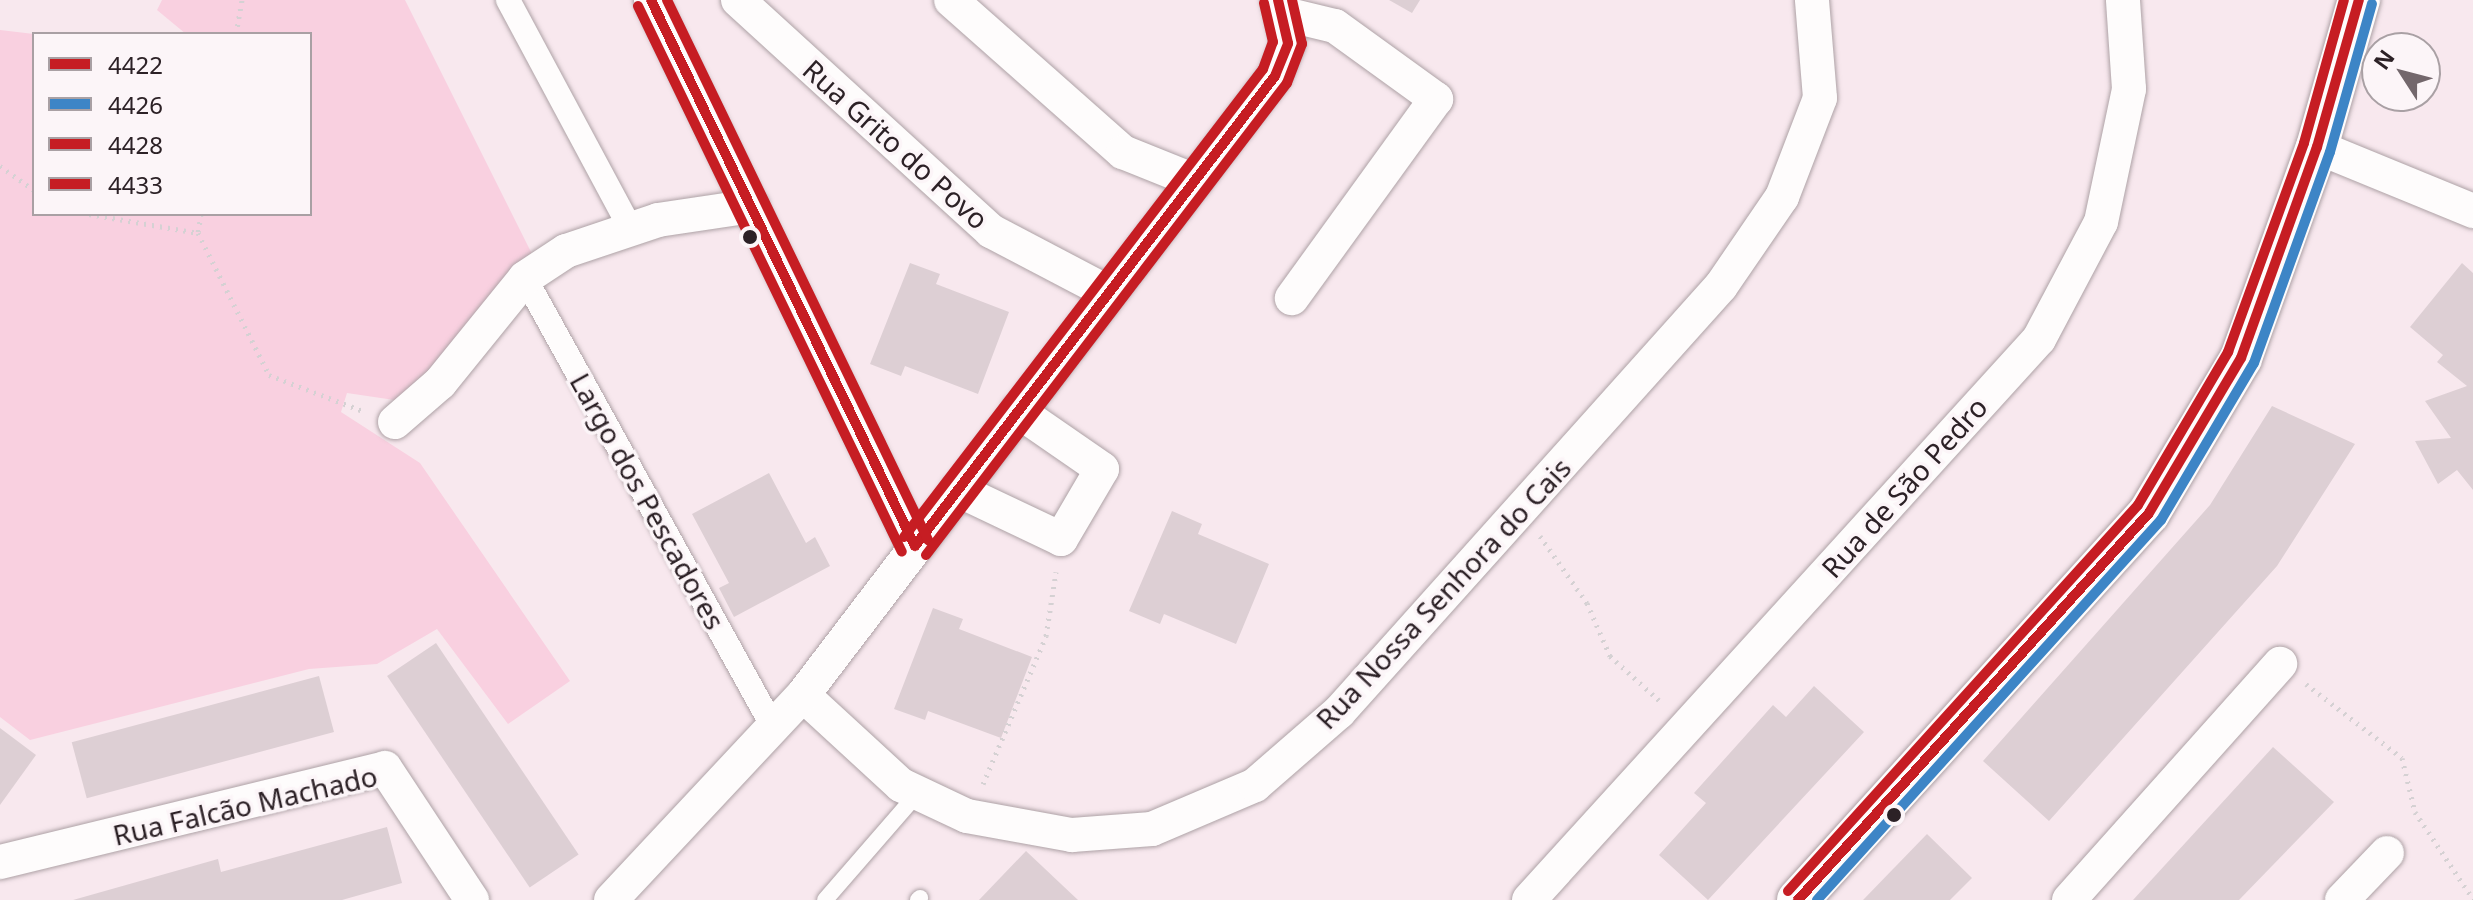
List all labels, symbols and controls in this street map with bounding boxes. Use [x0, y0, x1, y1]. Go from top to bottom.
legend [32, 32, 312, 216]
north arrow [2361, 32, 2441, 112]
text: N [2366, 43, 2401, 75]
text: 4422 [108, 48, 163, 81]
street label: Rua Grito do Povo [797, 52, 995, 236]
text: 4426 [108, 88, 163, 121]
text: 4428 [108, 128, 163, 161]
text: 4433 [108, 168, 163, 201]
unlabelled marker [742, 229, 758, 245]
street label: Largo dos Pescadores [564, 367, 732, 635]
street label: Rua de São Pedro [1814, 390, 1994, 584]
street label: Rua Nossa Senhora do Cais [1309, 451, 1577, 735]
street label: Rua Falcão Machado [110, 758, 380, 852]
unlabelled marker [1886, 807, 1902, 823]

